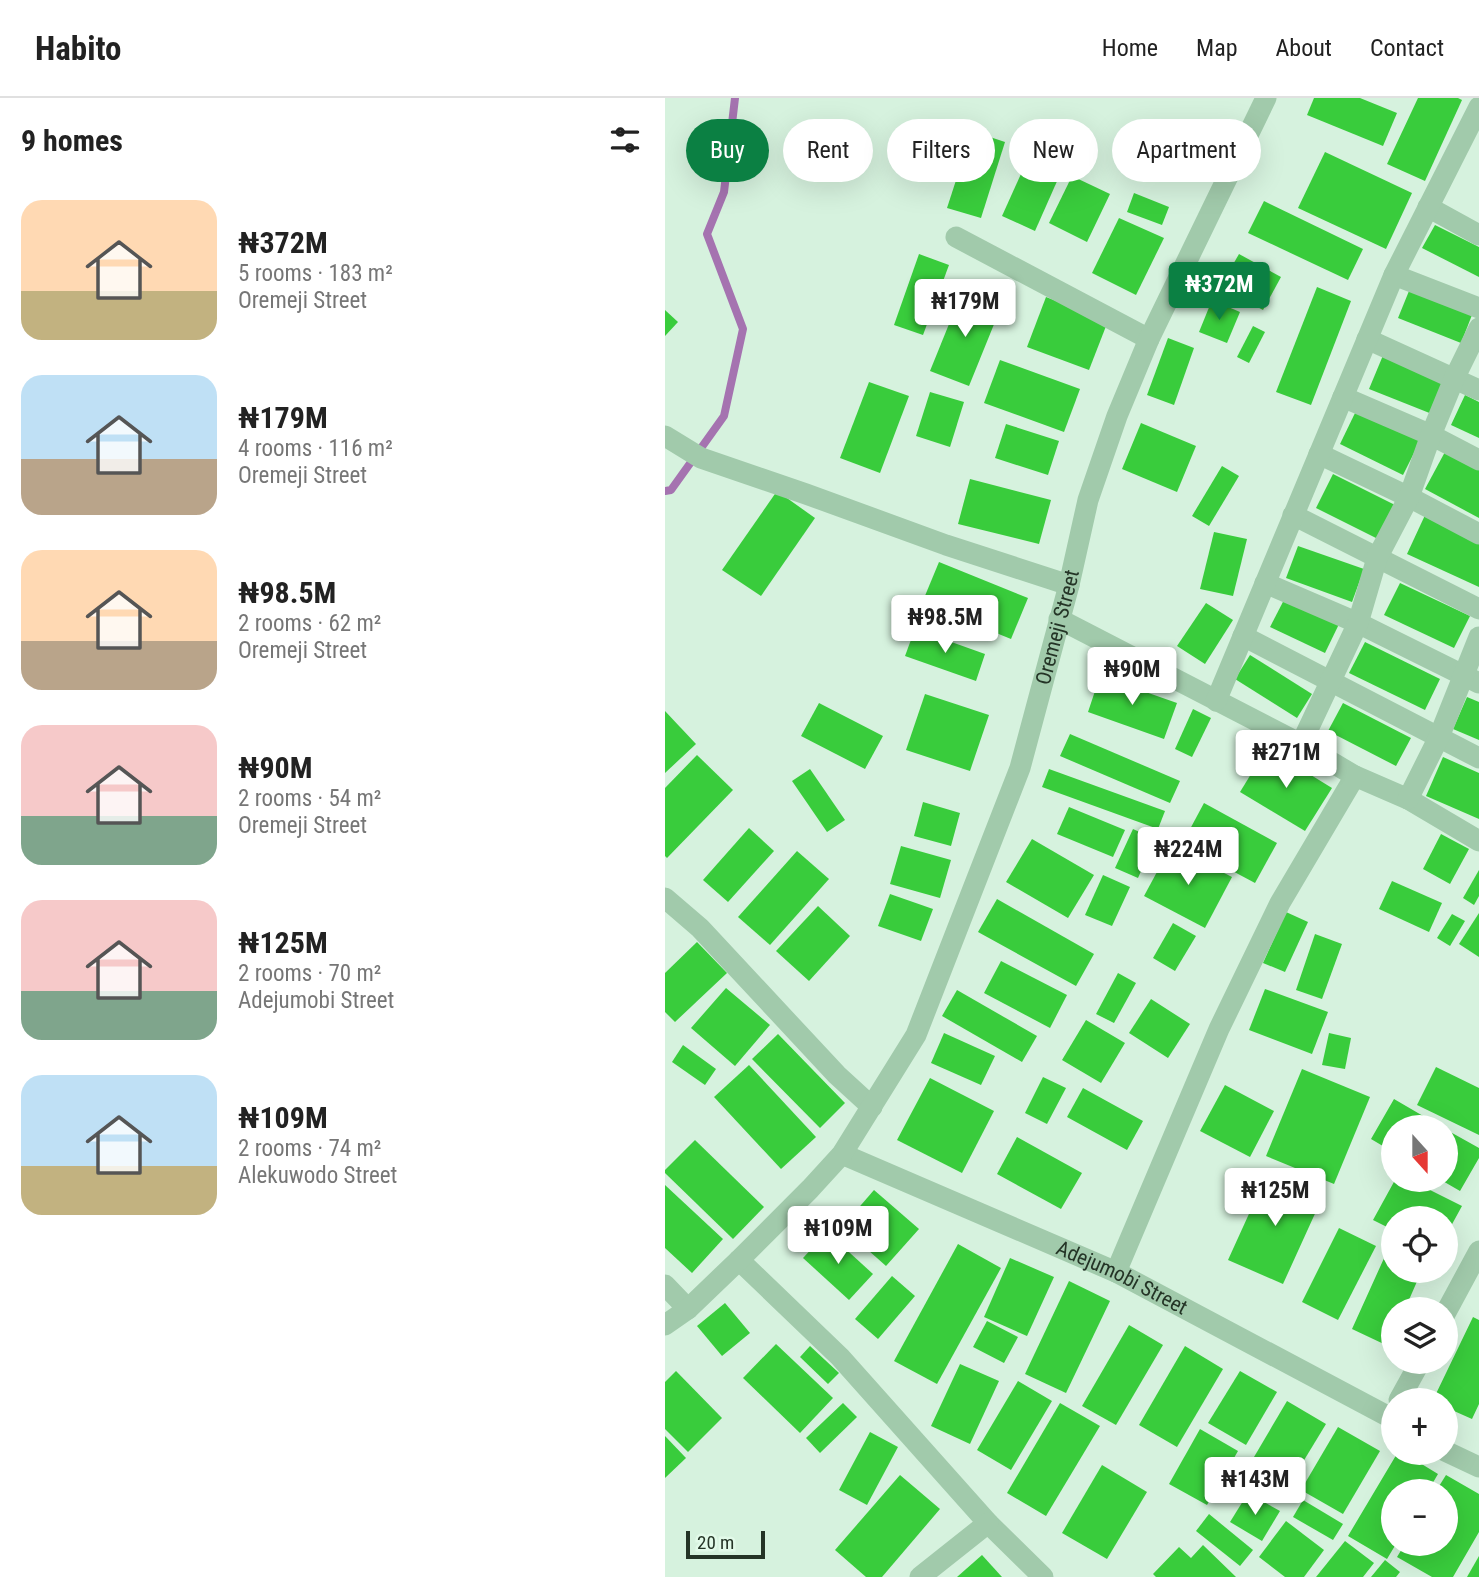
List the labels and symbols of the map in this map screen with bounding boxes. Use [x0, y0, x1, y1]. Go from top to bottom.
pin: ₦372M [1170, 262, 1268, 322]
pin: ₦179M [916, 280, 1014, 339]
street label: Oremeji Street [1031, 567, 1084, 687]
pin: ₦98.5M [888, 596, 1002, 655]
pin: ₦90M [1091, 648, 1173, 707]
pin: ₦271M [1237, 730, 1335, 790]
pin: ₦224M [1139, 828, 1237, 887]
north arrow [1381, 1115, 1458, 1192]
pin: ₦125M [1226, 1168, 1324, 1228]
pin: ₦109M [789, 1206, 887, 1266]
street label: Adejumobi Street [1053, 1236, 1192, 1320]
pin: ₦143M [1206, 1458, 1304, 1517]
scale bar [686, 1528, 765, 1560]

